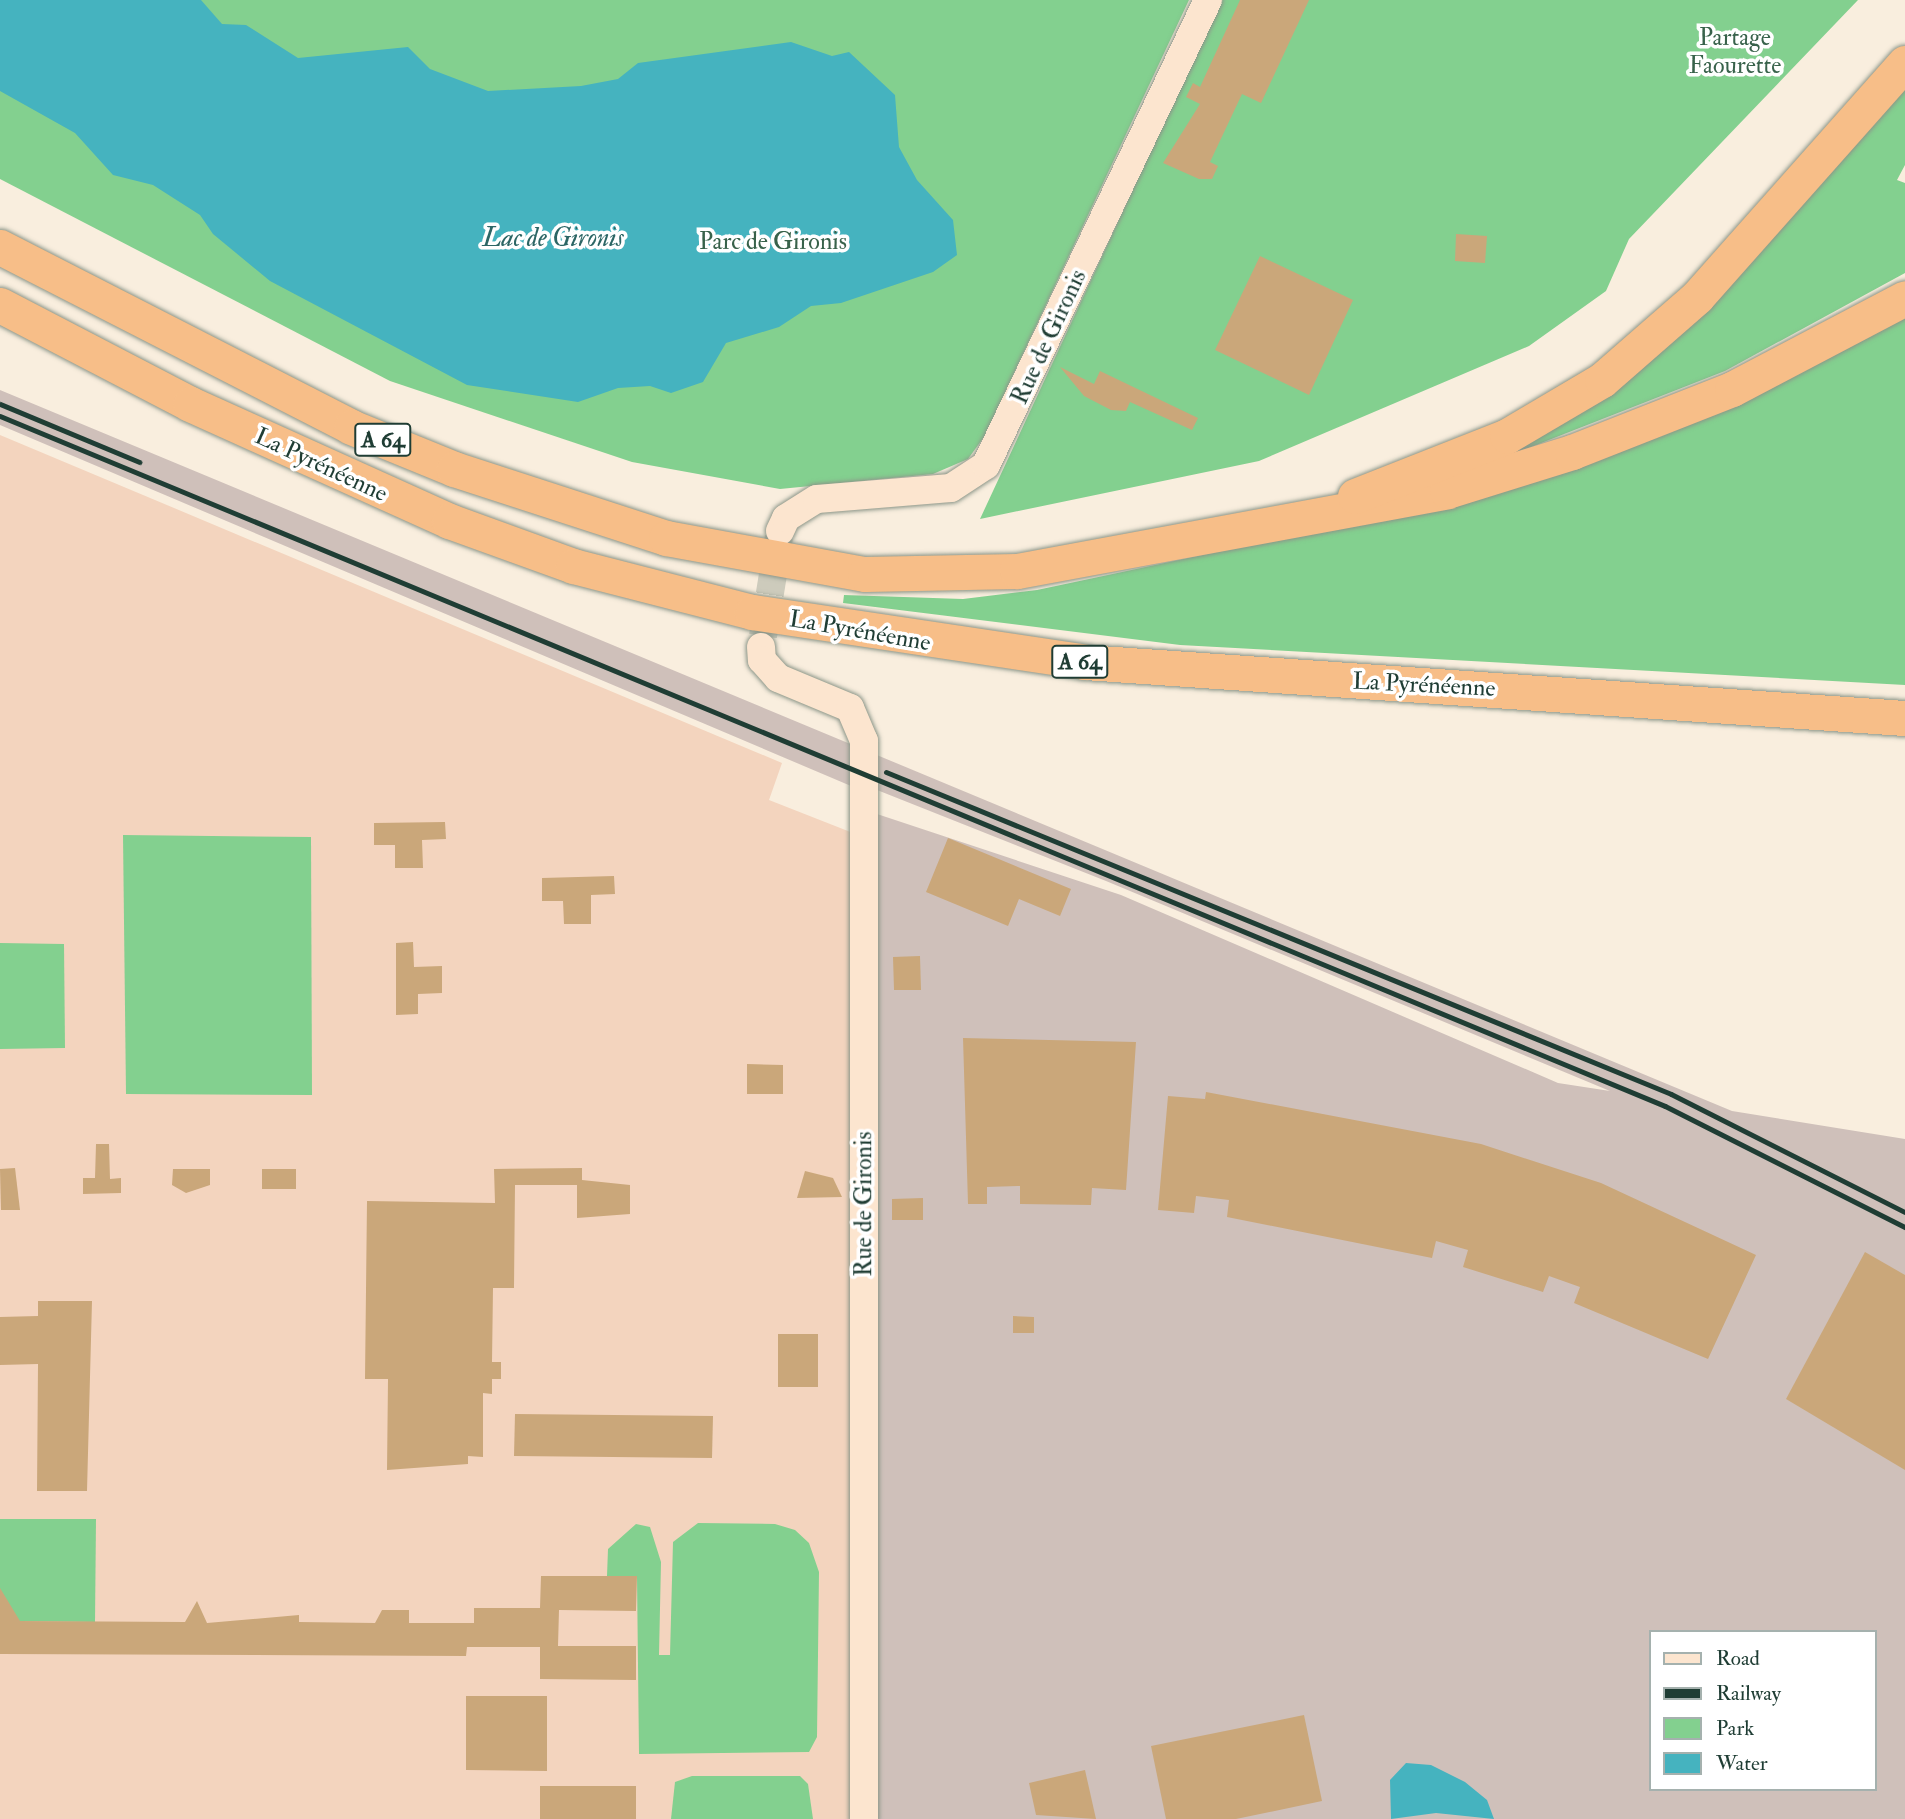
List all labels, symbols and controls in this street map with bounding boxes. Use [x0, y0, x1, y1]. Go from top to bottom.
park label: Partage Faourette [1689, 24, 1781, 80]
water label: Lac de Gironis [482, 223, 624, 255]
park label: Parc de Gironis [699, 228, 847, 256]
street label: Rue de Gironis [1005, 265, 1093, 409]
road number: A 64 [353, 420, 413, 460]
street label: La Pyrénéenne [250, 422, 392, 508]
street label: La Pyrénéenne [787, 604, 933, 658]
road number: A 64 [1050, 642, 1110, 682]
street label: La Pyrénéenne [1352, 667, 1496, 703]
street label: Rue de Gironis [850, 1131, 878, 1277]
legend [1650, 1630, 1877, 1791]
text: Road [1716, 1645, 1760, 1672]
text: Railway [1716, 1680, 1781, 1707]
text: Park [1716, 1715, 1754, 1742]
text: Water [1716, 1750, 1768, 1777]

